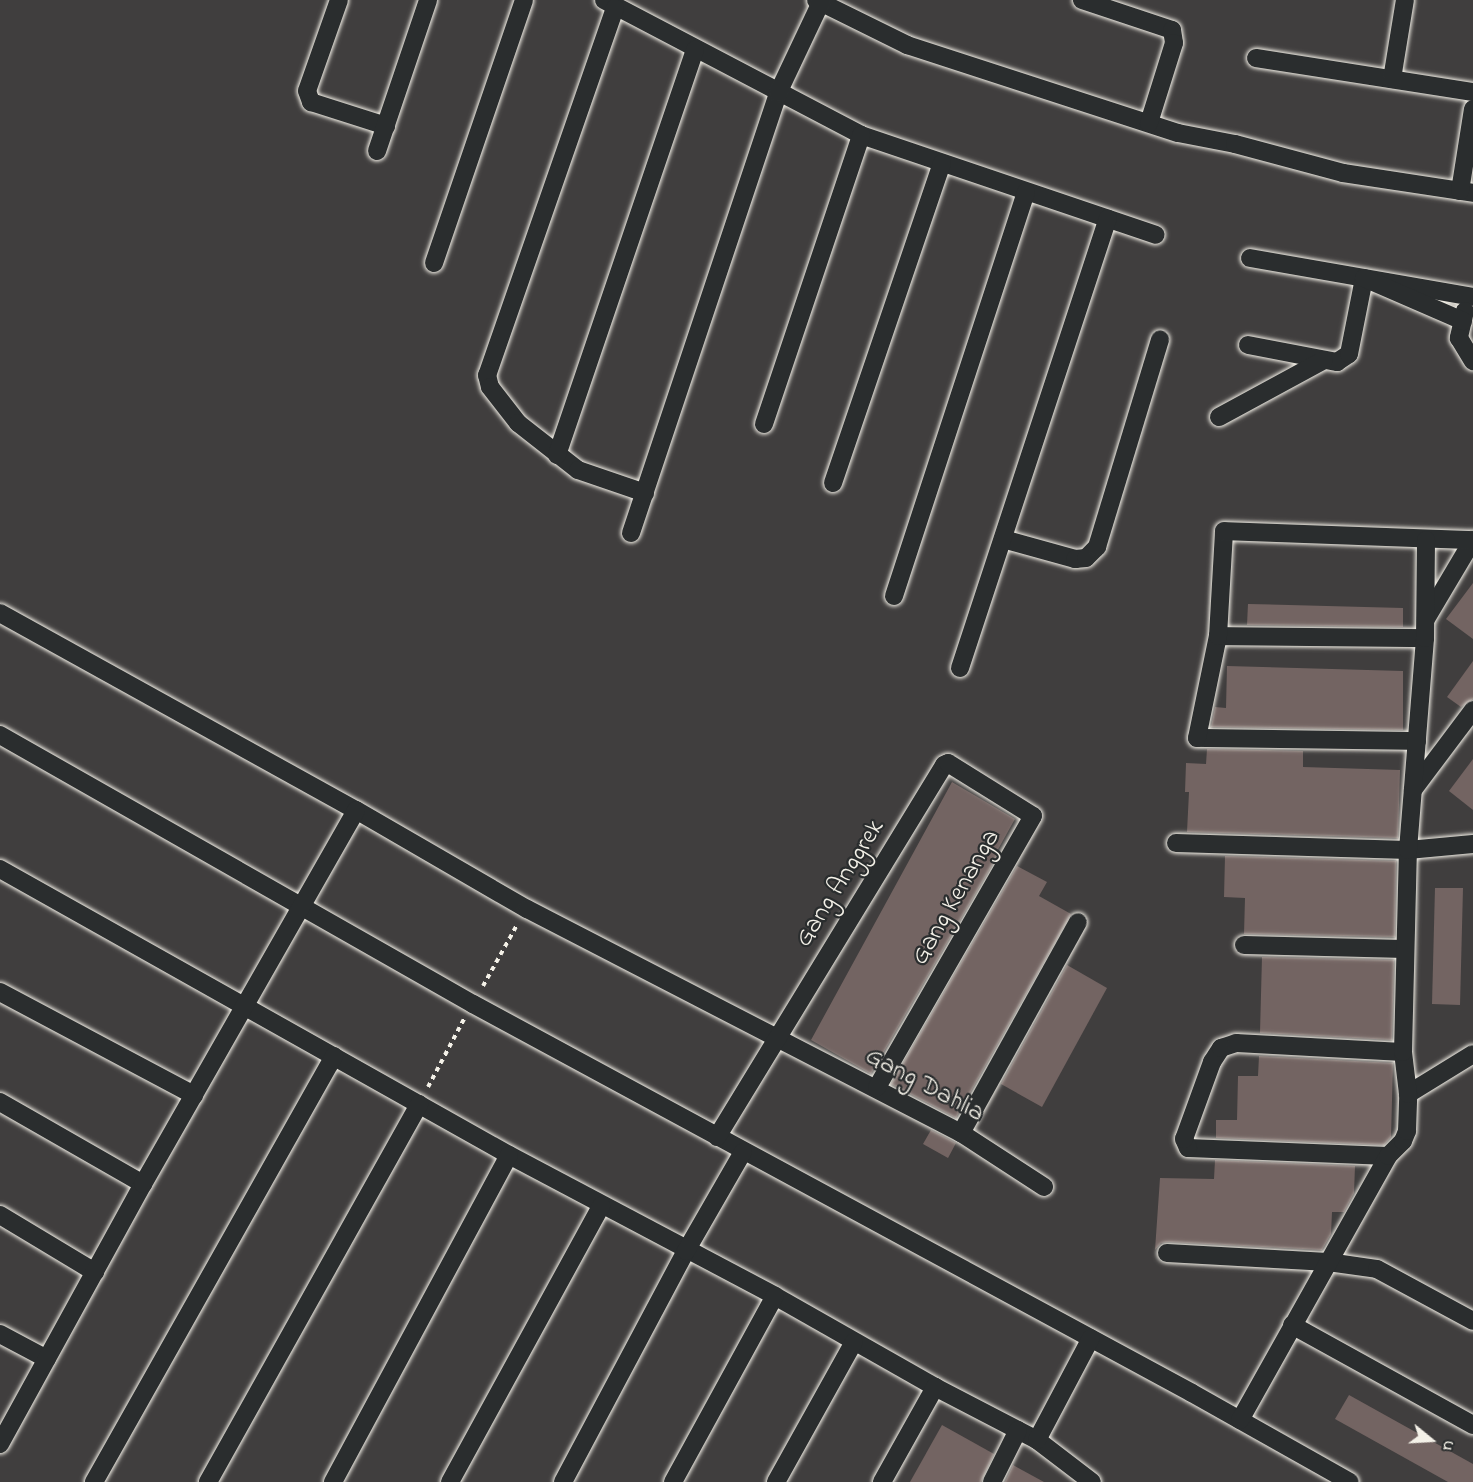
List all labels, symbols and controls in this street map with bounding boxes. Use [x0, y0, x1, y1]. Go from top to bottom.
street label: Gang Anggrek [789, 814, 893, 954]
street label: Gang Kenanga [906, 825, 1008, 971]
street label: Gang Dahlia [859, 1042, 989, 1130]
north arrow [1401, 1410, 1461, 1470]
text: U [1435, 1437, 1461, 1454]

